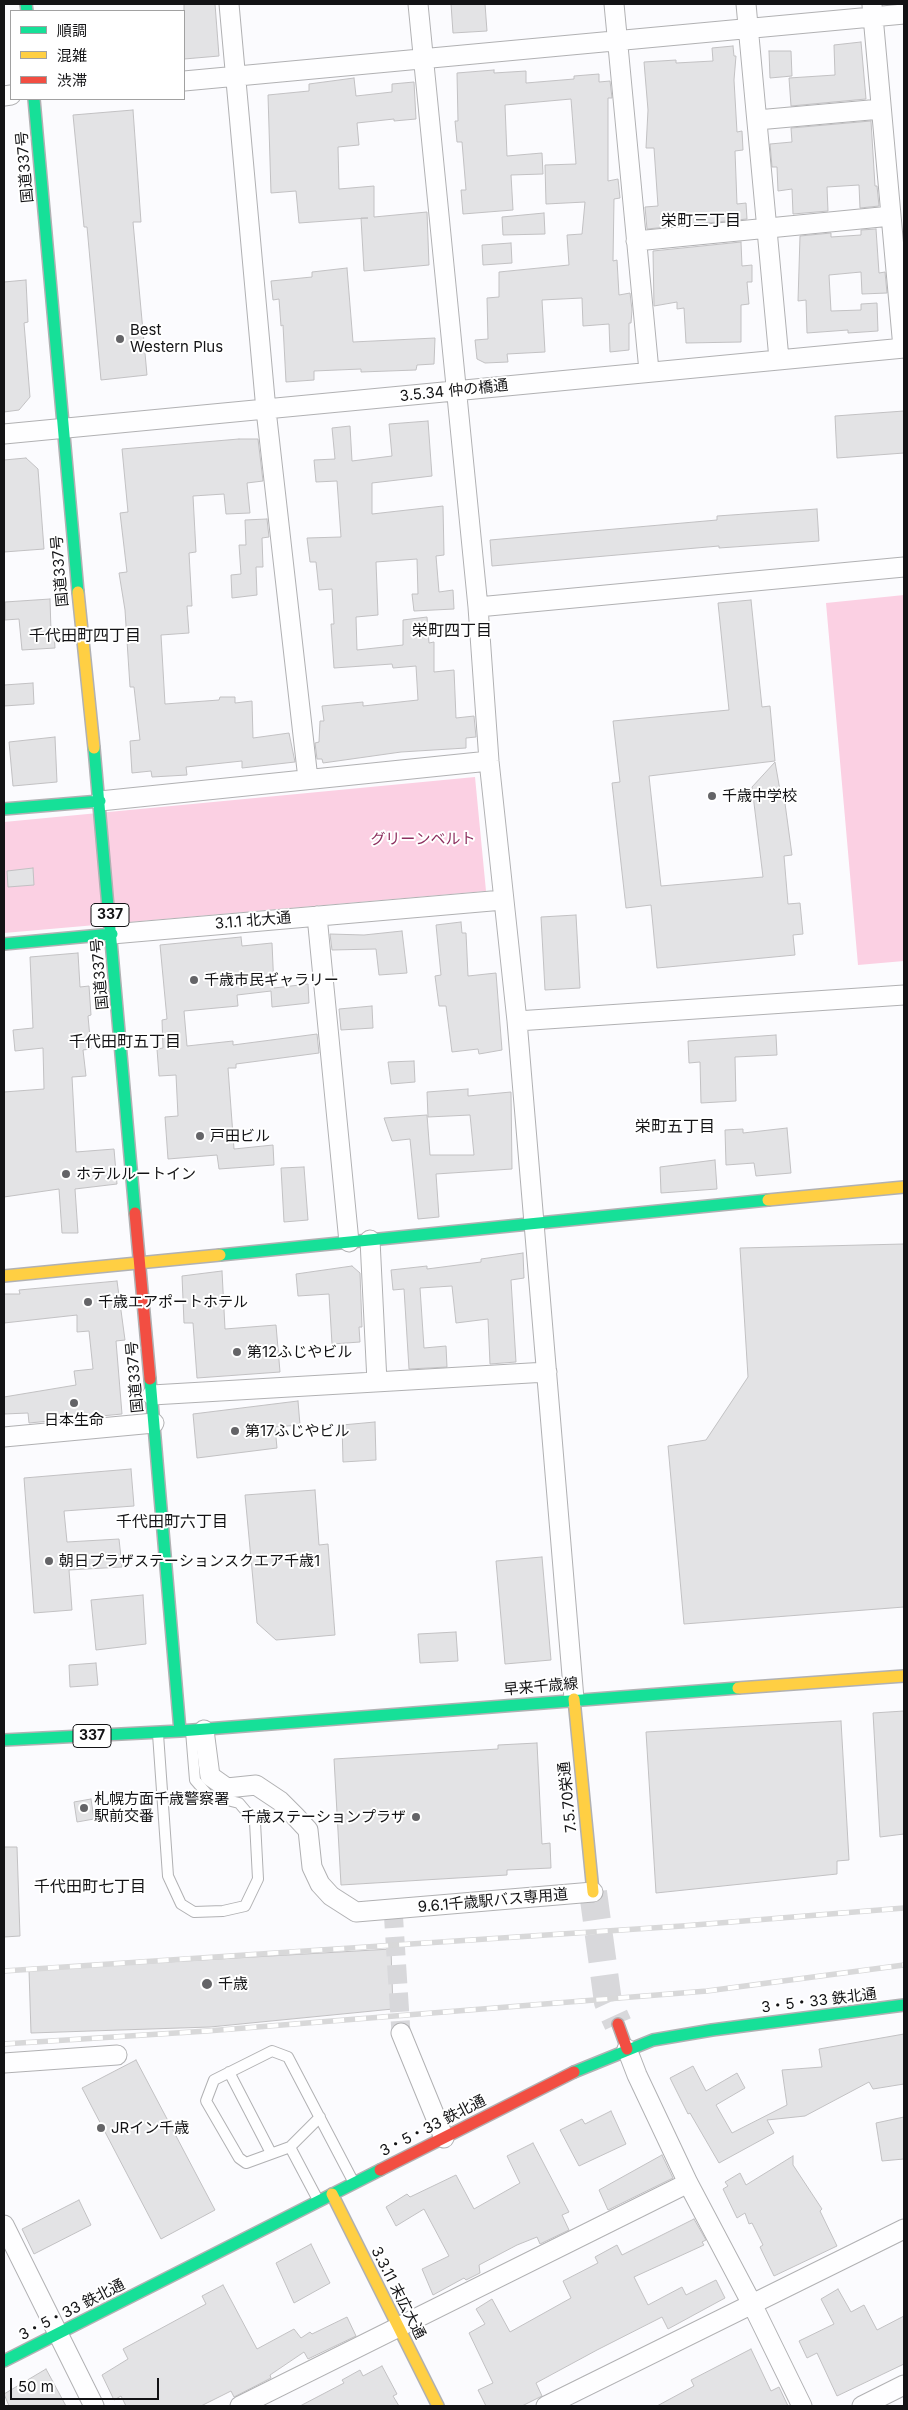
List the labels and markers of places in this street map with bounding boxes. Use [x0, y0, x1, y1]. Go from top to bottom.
place label: Best Western Plus [130, 321, 223, 356]
marker: Best Western Plus [114, 333, 126, 345]
place label: 千歳中学校 [722, 787, 797, 805]
marker: 千歳中学校 [706, 790, 718, 802]
place label: 千歳市民ギャラリー [204, 971, 339, 989]
marker: 千歳市民ギャラリー [188, 974, 200, 986]
place label: 戸田ビル [210, 1127, 270, 1145]
marker: 戸田ビル [194, 1130, 206, 1142]
place label: ホテルルートイン [76, 1165, 196, 1183]
marker: ホテルルートイン [60, 1168, 72, 1180]
place label: 千歳エアポートホテル [98, 1293, 248, 1311]
marker: 千歳エアポートホテル [82, 1296, 94, 1308]
place label: 第12ふじやビル [247, 1343, 352, 1361]
marker: 第12ふじやビル [231, 1346, 243, 1358]
marker: 日本生命 [68, 1397, 80, 1409]
place label: 日本生命 [44, 1411, 104, 1429]
place label: 第17ふじやビル [245, 1422, 350, 1440]
marker: 第17ふじやビル [229, 1425, 241, 1437]
place label: 朝日プラザステーションスクエア千歳1 [59, 1552, 320, 1570]
marker: 朝日プラザステーションスクエア千歳1 [43, 1555, 55, 1567]
place label: 札幌方面千歳警察署 駅前交番 [94, 1790, 229, 1825]
marker: 札幌方面千歳警察署 駅前交番 [78, 1802, 90, 1814]
place label: 千歳ステーションプラザ [241, 1808, 406, 1826]
marker: 千歳ステーションプラザ [410, 1811, 422, 1823]
place label: 千歳 [218, 1975, 248, 1993]
marker: 千歳 [200, 1977, 214, 1991]
place label: JRイン千歳 [111, 2119, 189, 2137]
marker: JRイン千歳 [95, 2122, 107, 2134]

